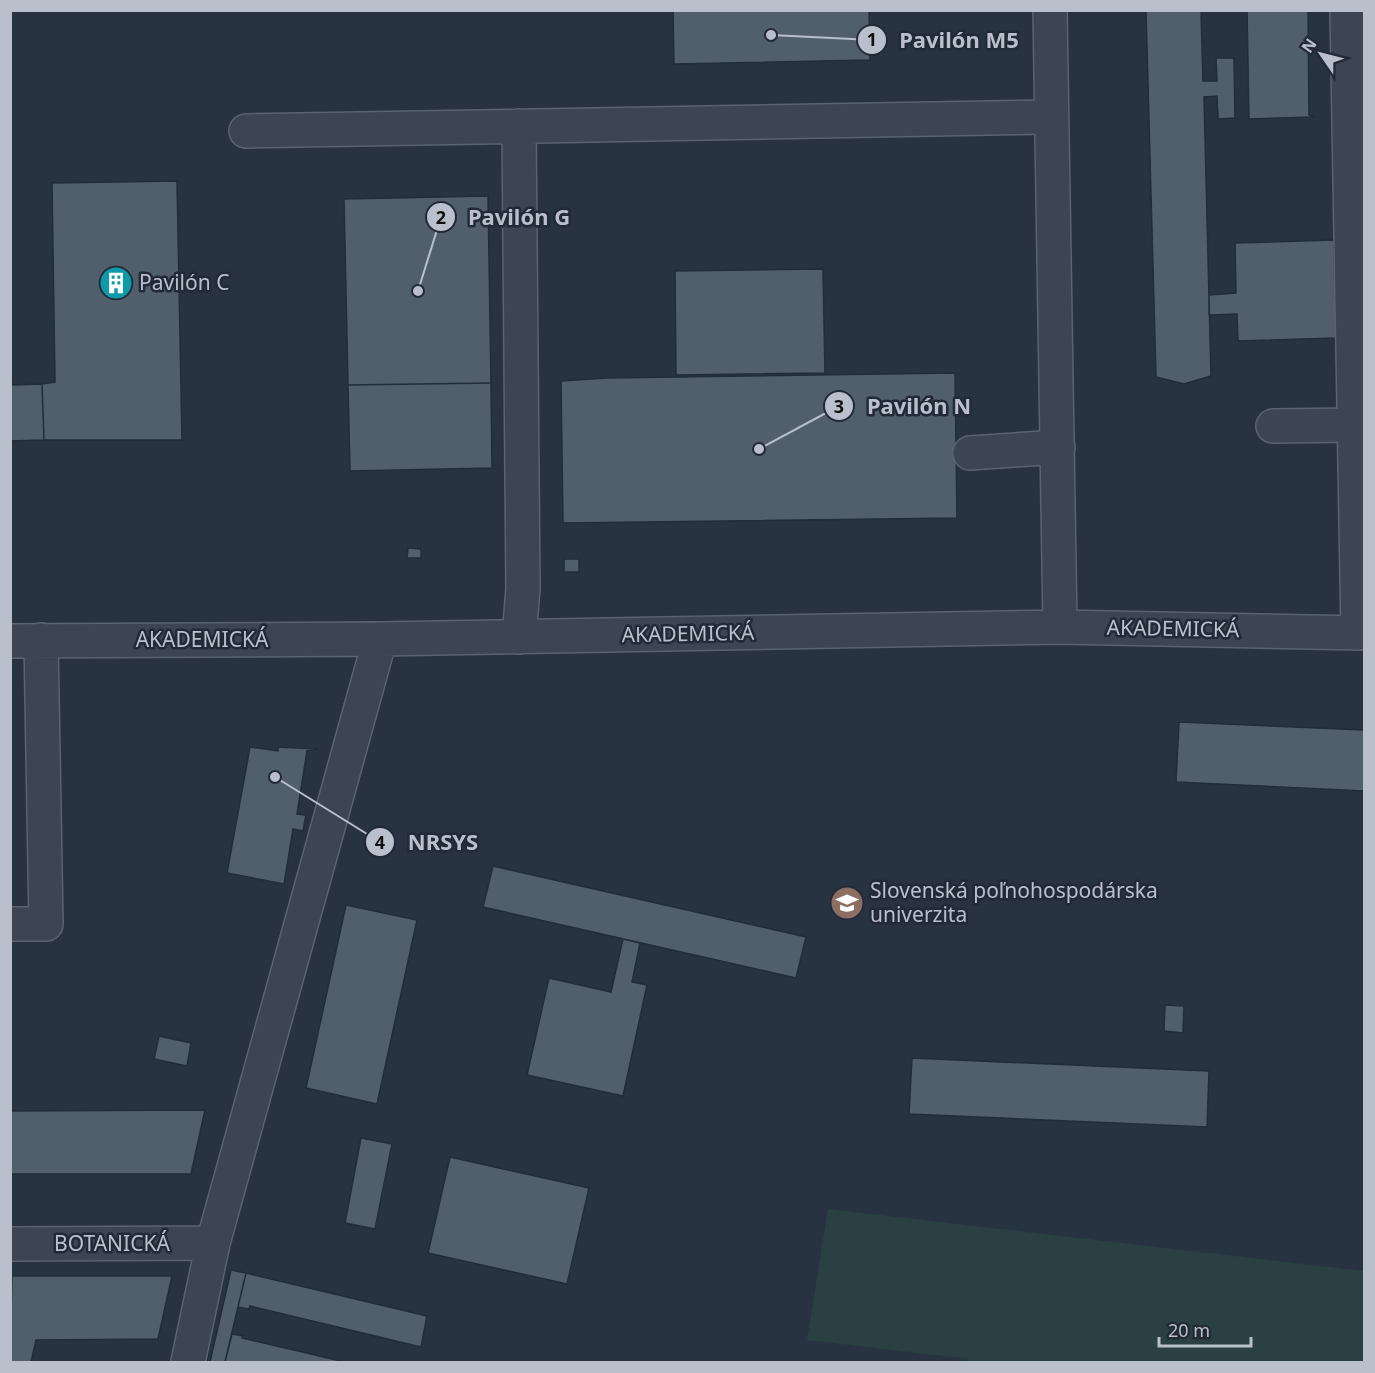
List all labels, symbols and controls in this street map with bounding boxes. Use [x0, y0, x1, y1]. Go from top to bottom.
callout: Pavilón M5 [857, 20, 1031, 60]
text: Pavilón M5 [899, 24, 1019, 54]
north arrow [1291, 24, 1351, 84]
text: 1 [867, 27, 877, 51]
text: N [1296, 34, 1321, 57]
callout: Pavilón G [426, 197, 582, 237]
text: Pavilón G [468, 201, 570, 231]
text: 2 [436, 205, 446, 229]
building icon: Pavilón C [98, 265, 134, 301]
place label: Pavilón C [139, 268, 229, 296]
callout: Pavilón N [824, 386, 983, 426]
text: Pavilón N [867, 390, 971, 420]
text: 3 [834, 394, 844, 418]
street label: AKADEMICKÁ [1106, 613, 1240, 643]
street label: AKADEMICKÁ [621, 618, 755, 648]
street label: AKADEMICKÁ [136, 625, 269, 653]
callout: NRSYS [365, 822, 490, 862]
text: NRSYS [408, 826, 478, 856]
text: 4 [375, 830, 385, 854]
place label: Slovenská poľnohospodárska univerzita [870, 876, 1158, 928]
school or university icon: Slovenská poľnohospodárska univerzita [829, 885, 865, 921]
street label: BOTANICKÁ [54, 1229, 170, 1257]
scale bar [1159, 1310, 1250, 1348]
text: 20 m [1168, 1318, 1210, 1342]

